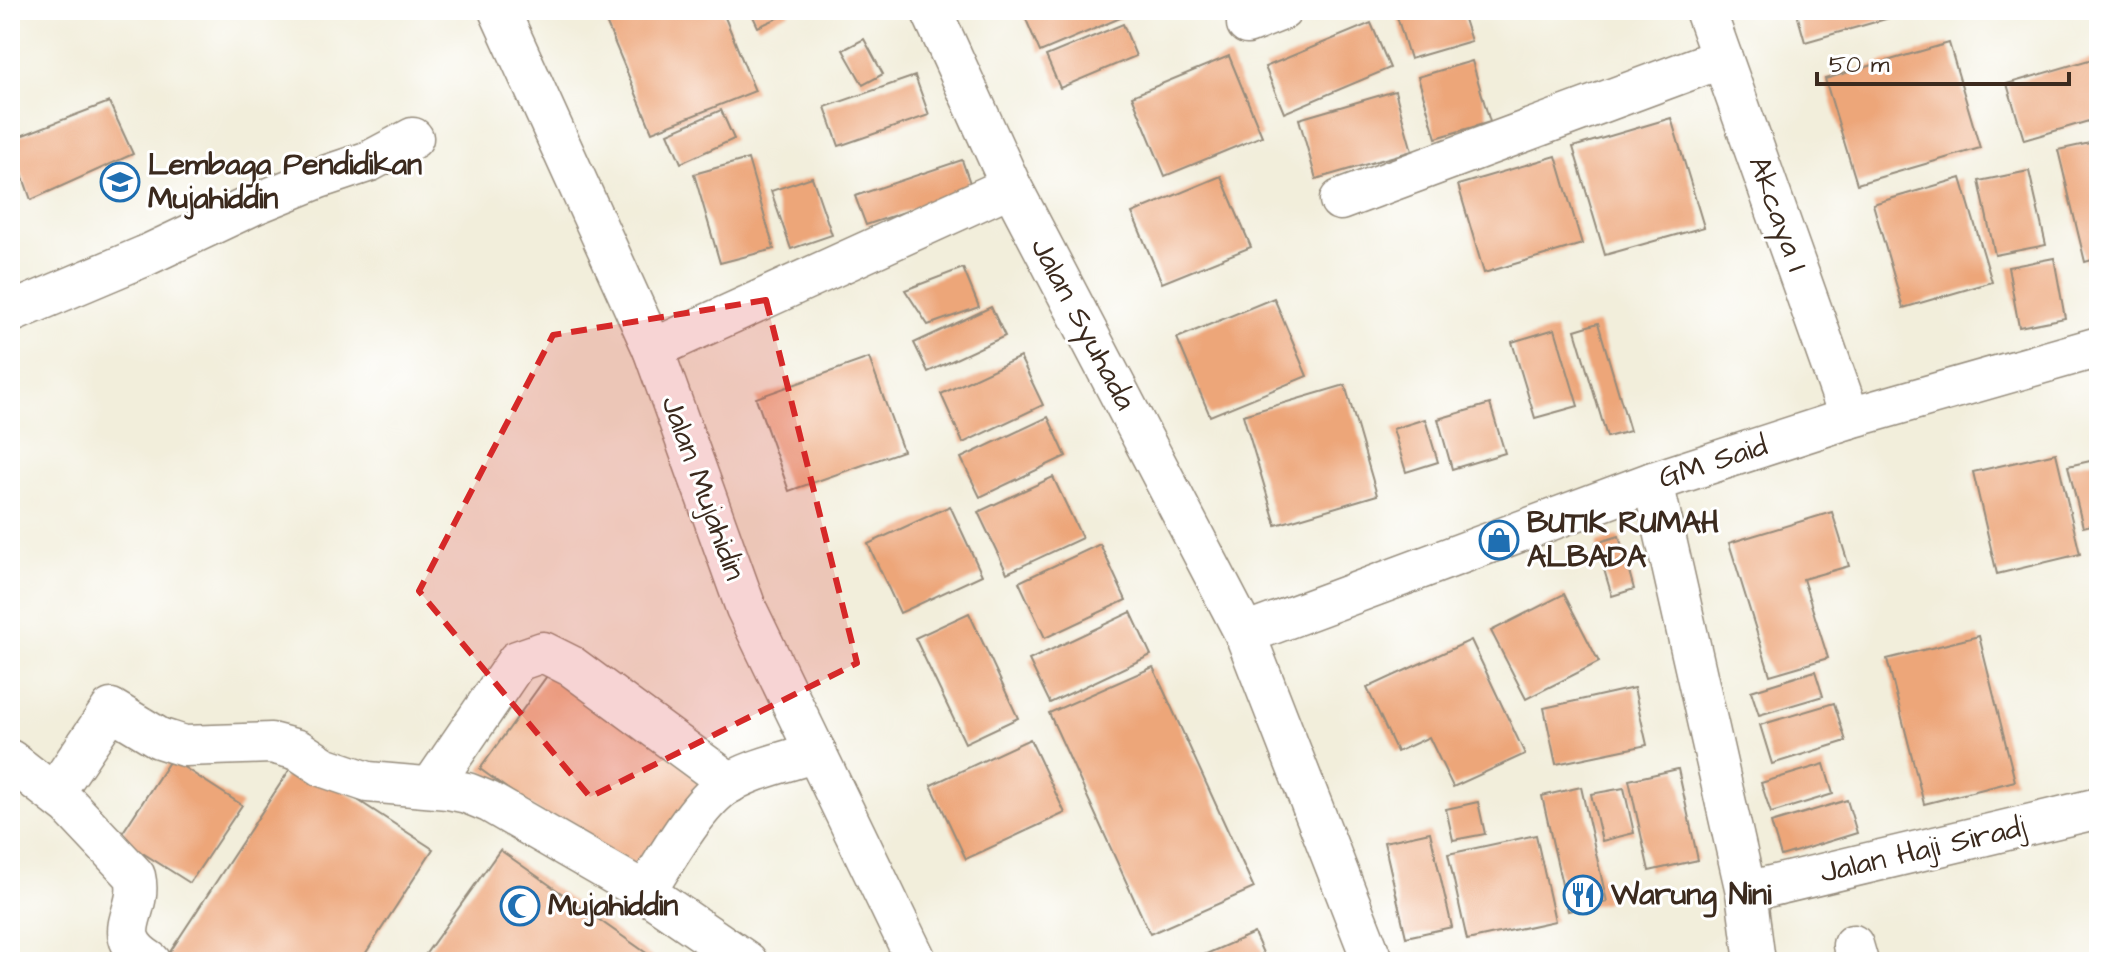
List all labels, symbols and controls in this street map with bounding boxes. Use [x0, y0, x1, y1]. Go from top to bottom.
scale bar [1817, 36, 2069, 86]
text: 50 m [1829, 48, 1890, 82]
place label: Lembaga Pendidikan Mujahiddin [148, 144, 422, 220]
street label: Akcaya I [1737, 150, 1818, 278]
school or university icon: Lembaga Pendidikan Mujahiddin [99, 161, 141, 203]
street label: Jalan Syuhada [1019, 230, 1146, 418]
street label: Jalan Mujahidin [650, 390, 756, 586]
street label: GM Said [1653, 425, 1773, 499]
place label: BUTIK RUMAH ALBADA [1527, 502, 1719, 578]
shop icon: BUTIK RUMAH ALBADA [1478, 519, 1520, 561]
street label: Jalan Haji Siradj [1816, 806, 2031, 894]
restaurant icon: Warung Nini [1562, 874, 1604, 916]
place label: Warung Nini [1610, 874, 1772, 918]
mosque icon: Mujahiddin [499, 885, 541, 927]
place label: Mujahiddin [548, 885, 678, 927]

